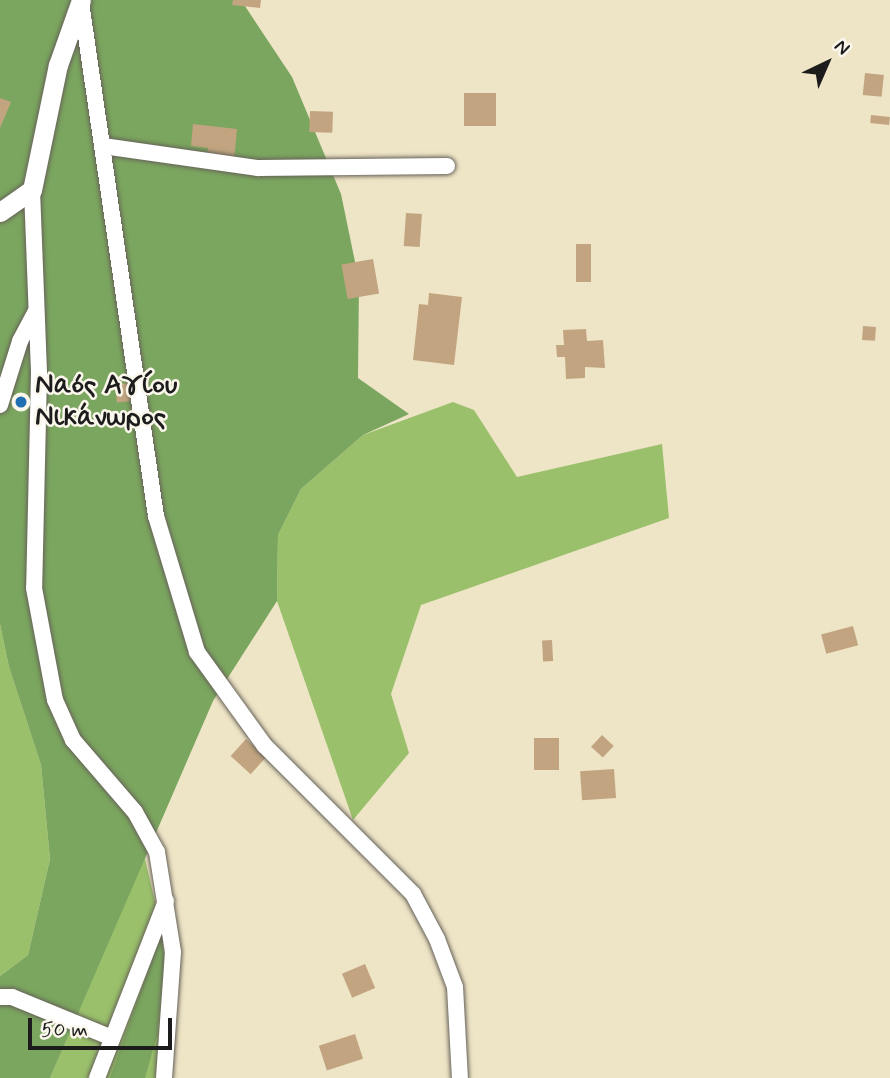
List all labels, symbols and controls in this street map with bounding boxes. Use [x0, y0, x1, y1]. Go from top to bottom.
north arrow [792, 28, 862, 98]
text: N [829, 34, 855, 61]
place label: Ναός Αγίου Νικάνωρος [35, 369, 177, 435]
marker: Ναός Αγίου Νικάνωρος [13, 394, 29, 410]
scale bar [32, 1004, 175, 1048]
text: 50 m [41, 1016, 88, 1044]

